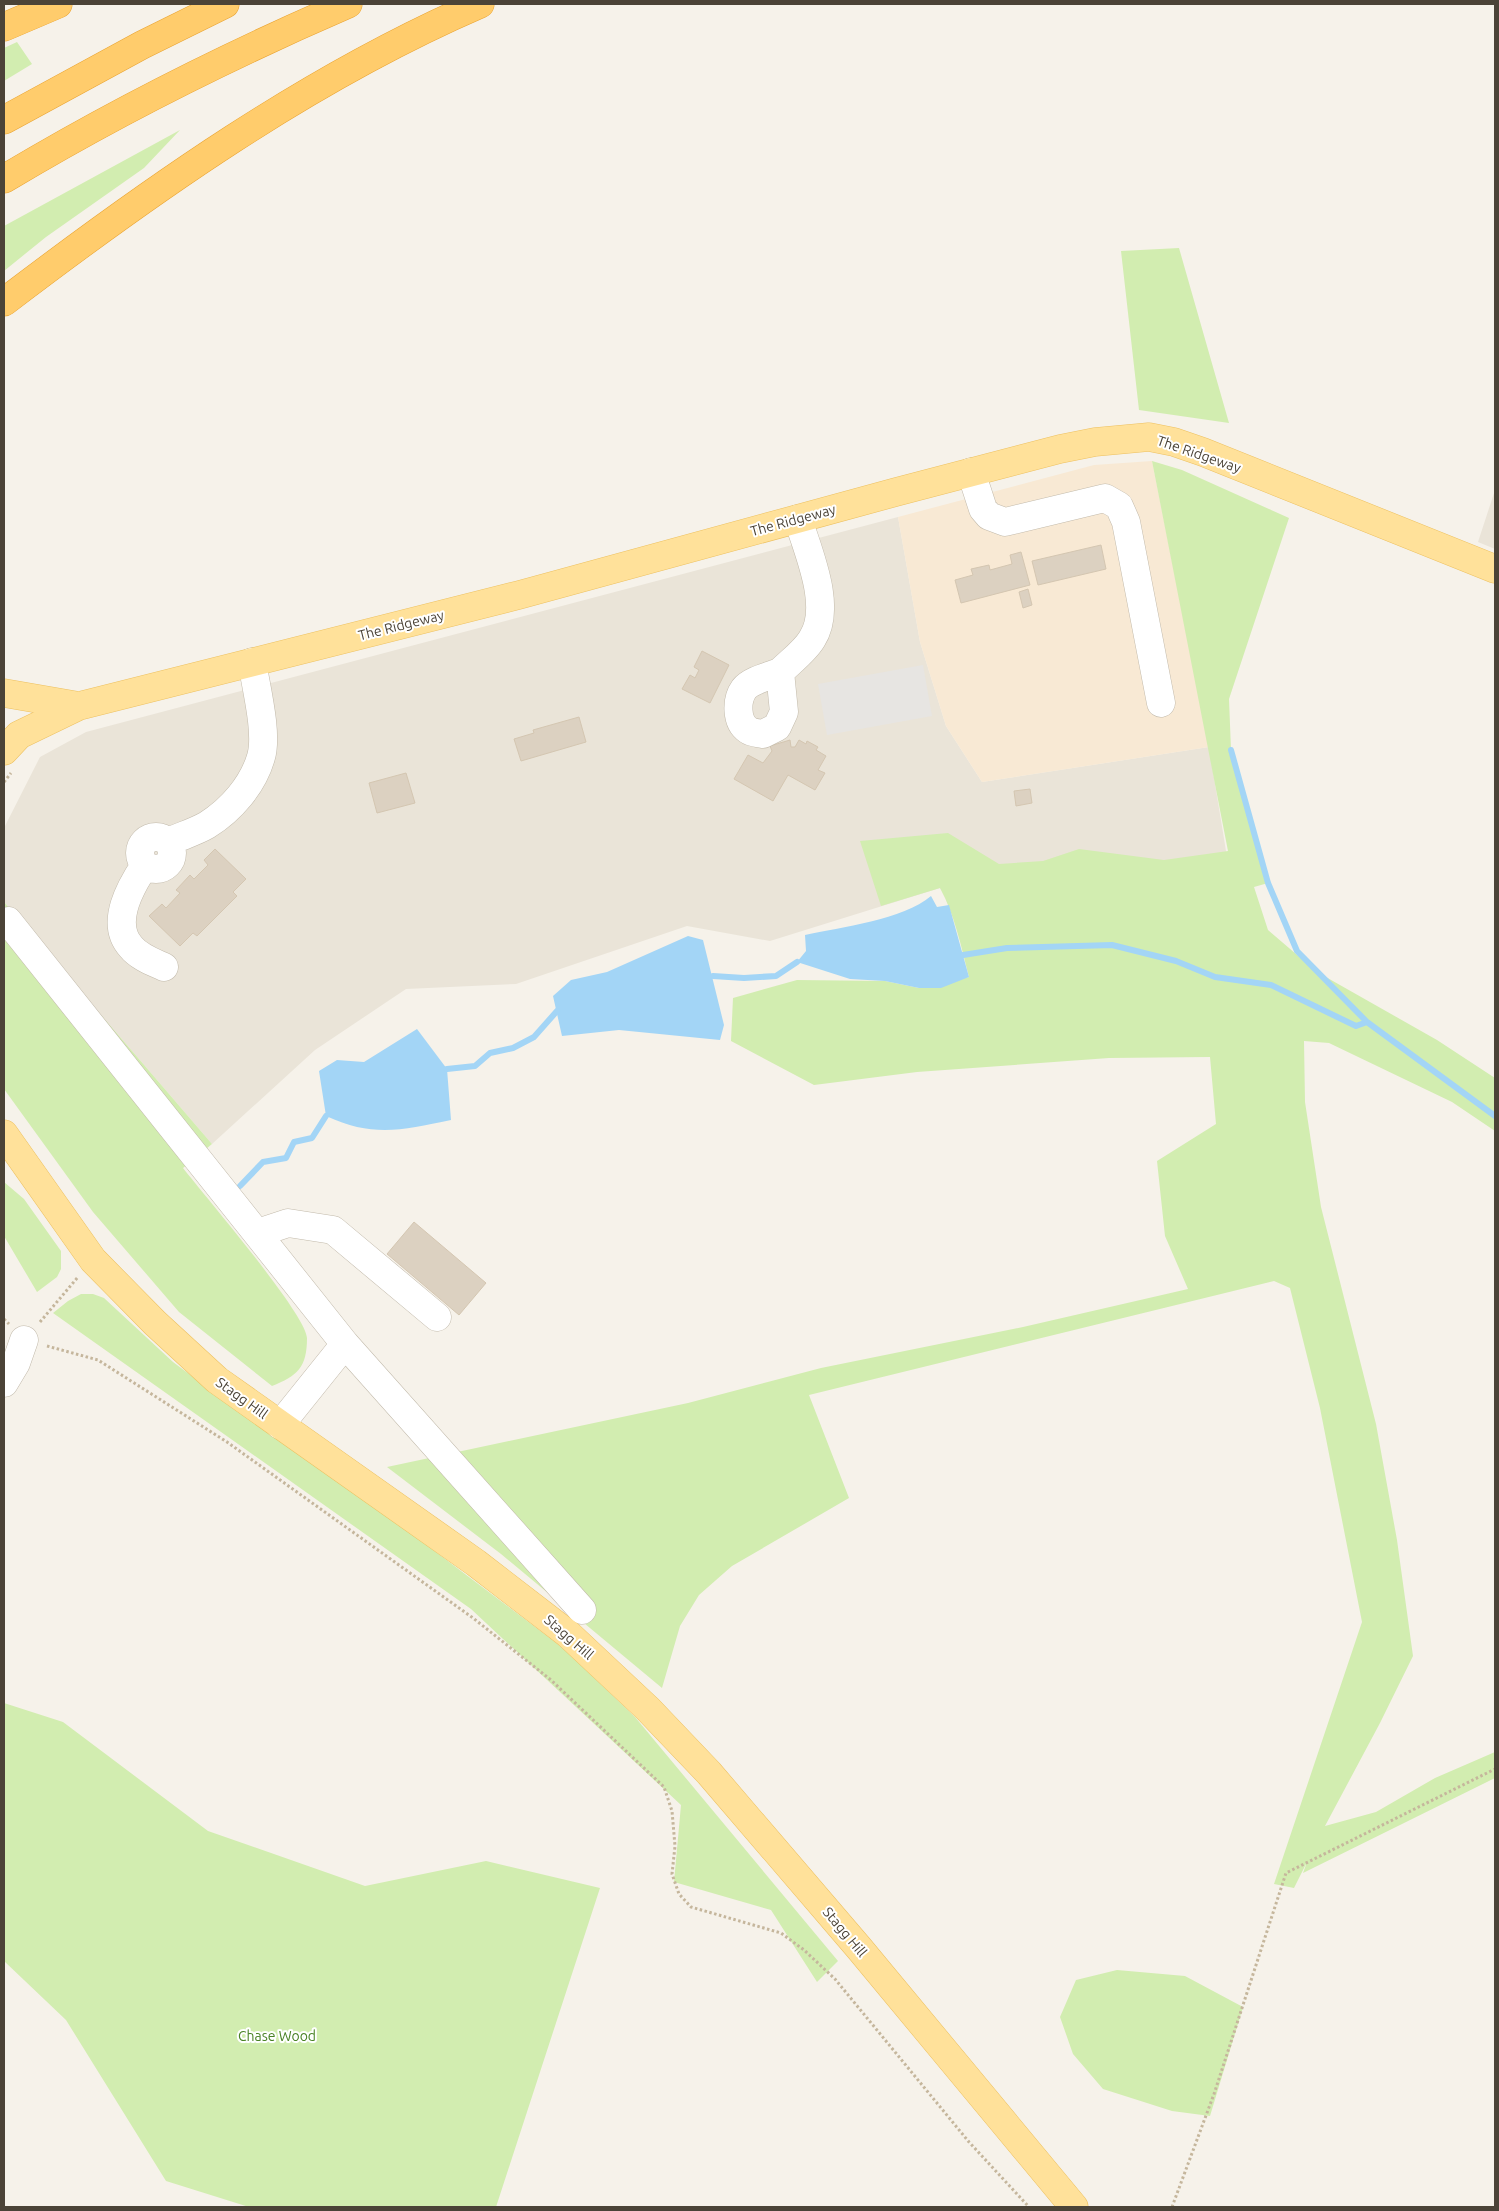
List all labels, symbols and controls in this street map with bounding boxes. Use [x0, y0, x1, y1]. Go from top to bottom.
street label: The Ridgeway [1155, 432, 1243, 476]
street label: The Ridgeway [749, 501, 838, 539]
street label: The Ridgeway [357, 607, 446, 643]
street label: Stagg Hill [213, 1374, 271, 1422]
street label: Stagg Hill [541, 1611, 597, 1663]
street label: Stagg Hill [820, 1904, 871, 1960]
park label: Chase Wood [238, 2028, 316, 2044]

